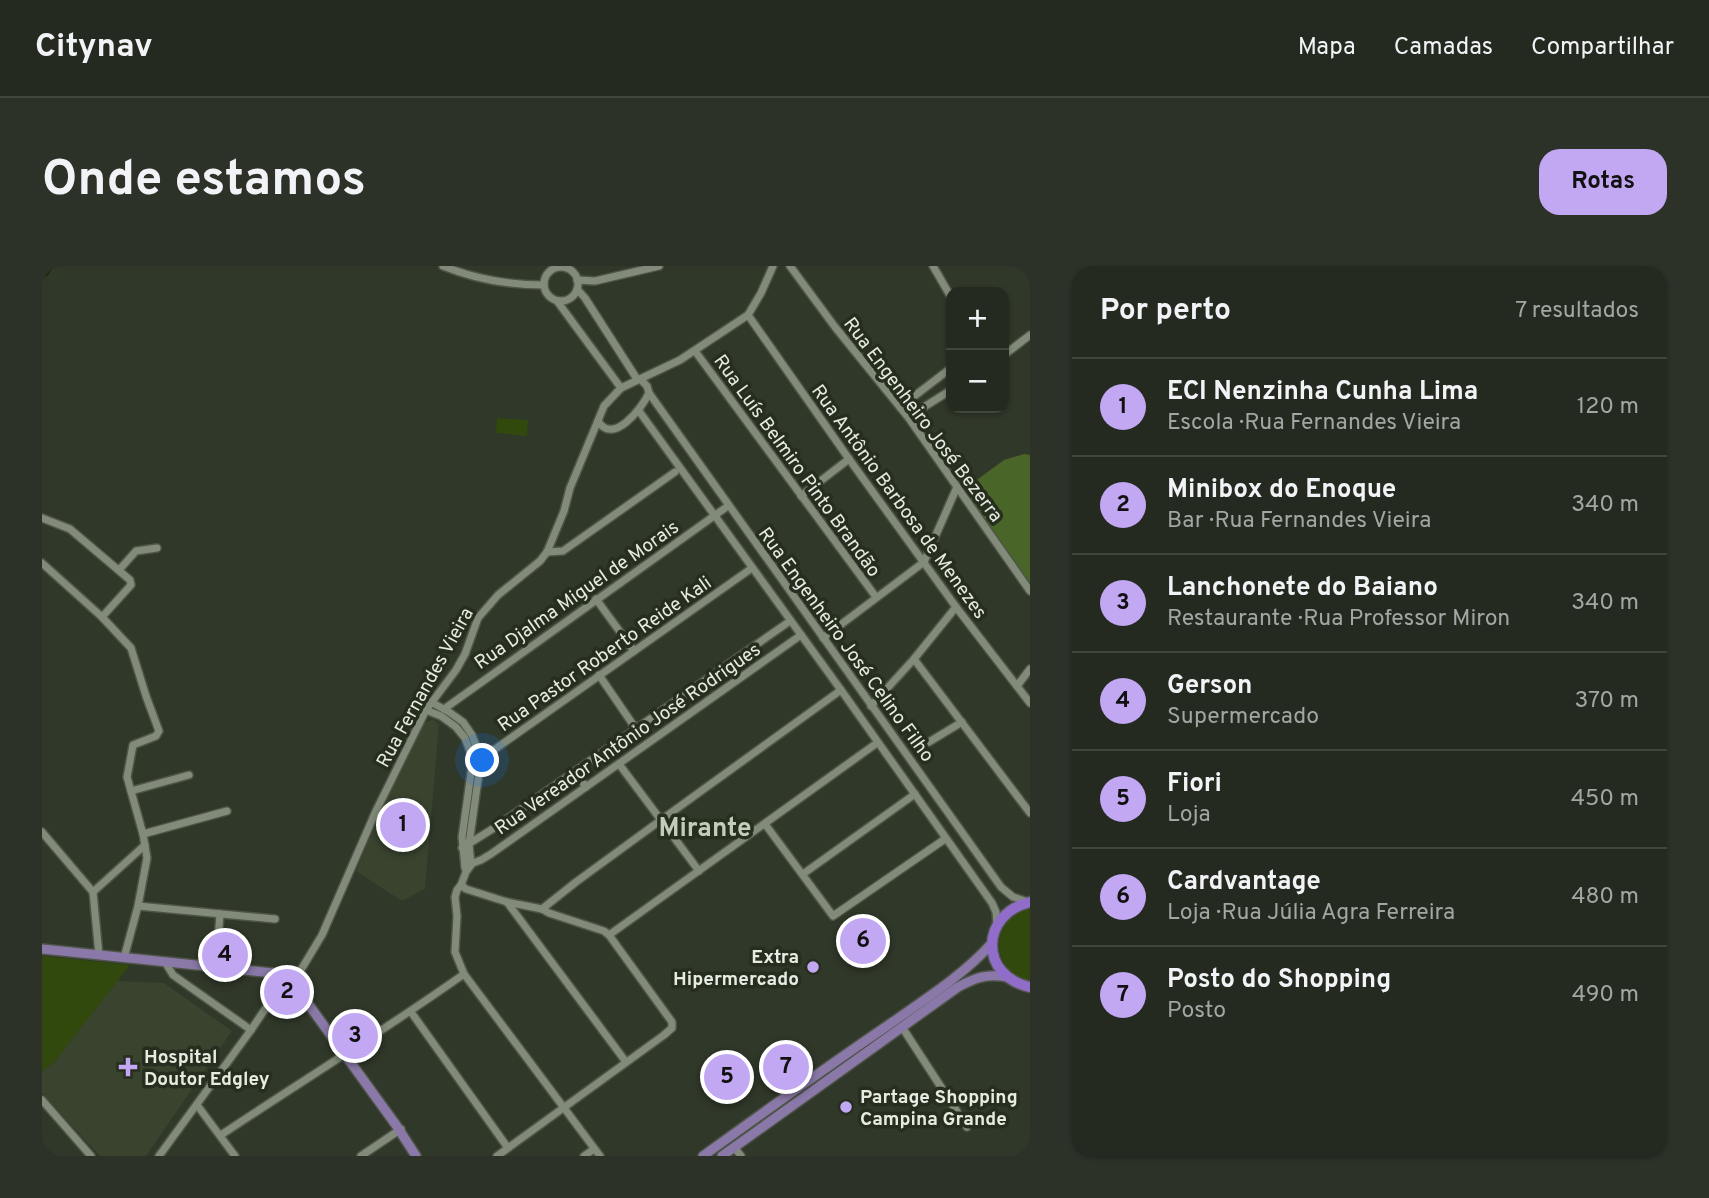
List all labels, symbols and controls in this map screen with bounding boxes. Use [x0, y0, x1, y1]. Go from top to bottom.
text: Citynav [35, 27, 153, 69]
text: Mapa [1298, 33, 1356, 63]
text: Camadas [1394, 33, 1493, 63]
text: Compartilhar [1531, 33, 1674, 63]
button: Rotas [1539, 149, 1667, 215]
text: Onde estamos [42, 151, 366, 213]
map controls [946, 287, 1009, 413]
button: + [946, 287, 1009, 350]
text: Por perto [1100, 293, 1231, 330]
text: 7 resultados [1515, 297, 1639, 326]
street label: Rua Engenheiro José Bezerra [837, 313, 1007, 528]
street label: Rua Luís Belmiro Pinto Brandão [708, 350, 885, 582]
button: − [946, 350, 1009, 413]
text: ECI Nenzinha Cunha Lima [1167, 376, 1478, 409]
street label: Rua Antônio Barbosa de Menezes [805, 380, 991, 624]
text: 1 [1118, 393, 1128, 422]
text: 120 m [1577, 393, 1639, 422]
text: Escola · Rua Fernandes Vieira [1167, 409, 1461, 438]
text: Minibox do Enoque [1167, 474, 1396, 507]
text: 2 [1116, 491, 1130, 520]
text: 340 m [1571, 491, 1639, 520]
text: Bar · Rua Fernandes Vieira [1167, 507, 1431, 536]
street label: Rua Djalma Miguel de Morais [470, 516, 684, 675]
street label: Rua Engenheiro José Celino Filho [752, 523, 939, 767]
street label: Rua Pastor Roberto Reide Kali [493, 571, 717, 738]
text: Lanchonete do Baiano [1167, 572, 1438, 605]
text: 3 [1116, 589, 1130, 618]
text: 340 m [1571, 589, 1639, 618]
street label: Rua Fernandes Vieira [372, 604, 480, 772]
text: Restaurante · Rua Professor Miron [1167, 605, 1510, 634]
street label: Rua Vereador Antônio José Rodrigues [490, 638, 766, 841]
text: Gerson [1167, 670, 1252, 703]
text: 4 [1116, 687, 1130, 716]
text: 370 m [1574, 687, 1639, 716]
text: Supermercado [1167, 703, 1319, 732]
your location [465, 743, 499, 777]
text: Fiori [1167, 768, 1222, 801]
text: 5 [1116, 785, 1130, 814]
text: 450 m [1571, 785, 1639, 814]
pin: 1 [380, 799, 426, 851]
text: Loja [1167, 801, 1211, 830]
district label: Mirante [658, 813, 752, 846]
text: Cardvantage [1167, 866, 1321, 899]
text: 6 [1116, 883, 1130, 912]
text: 480 m [1571, 883, 1639, 912]
text: Loja · Rua Júlia Agra Ferreira [1167, 899, 1455, 928]
pin: 6 [840, 915, 886, 967]
pin: 4 [202, 929, 248, 981]
place label: Extra Hipermercado [673, 946, 799, 992]
marker: Extra Hipermercado [805, 959, 821, 975]
text: Posto do Shopping [1167, 964, 1391, 997]
pin: 2 [264, 966, 310, 1018]
text: 7 [1117, 981, 1129, 1010]
text: 490 m [1572, 981, 1639, 1010]
text: Posto [1167, 997, 1226, 1026]
pin: 3 [332, 1010, 378, 1062]
pin: 7 [763, 1041, 809, 1093]
place label: Hospital Doutor Edgley [144, 1046, 270, 1092]
pin: 5 [704, 1051, 750, 1103]
marker: Hospital Doutor Edgley [118, 1057, 138, 1077]
place label: Partage Shopping Campina Grande [860, 1086, 1018, 1132]
marker: Partage Shopping Campina Grande [838, 1099, 854, 1115]

